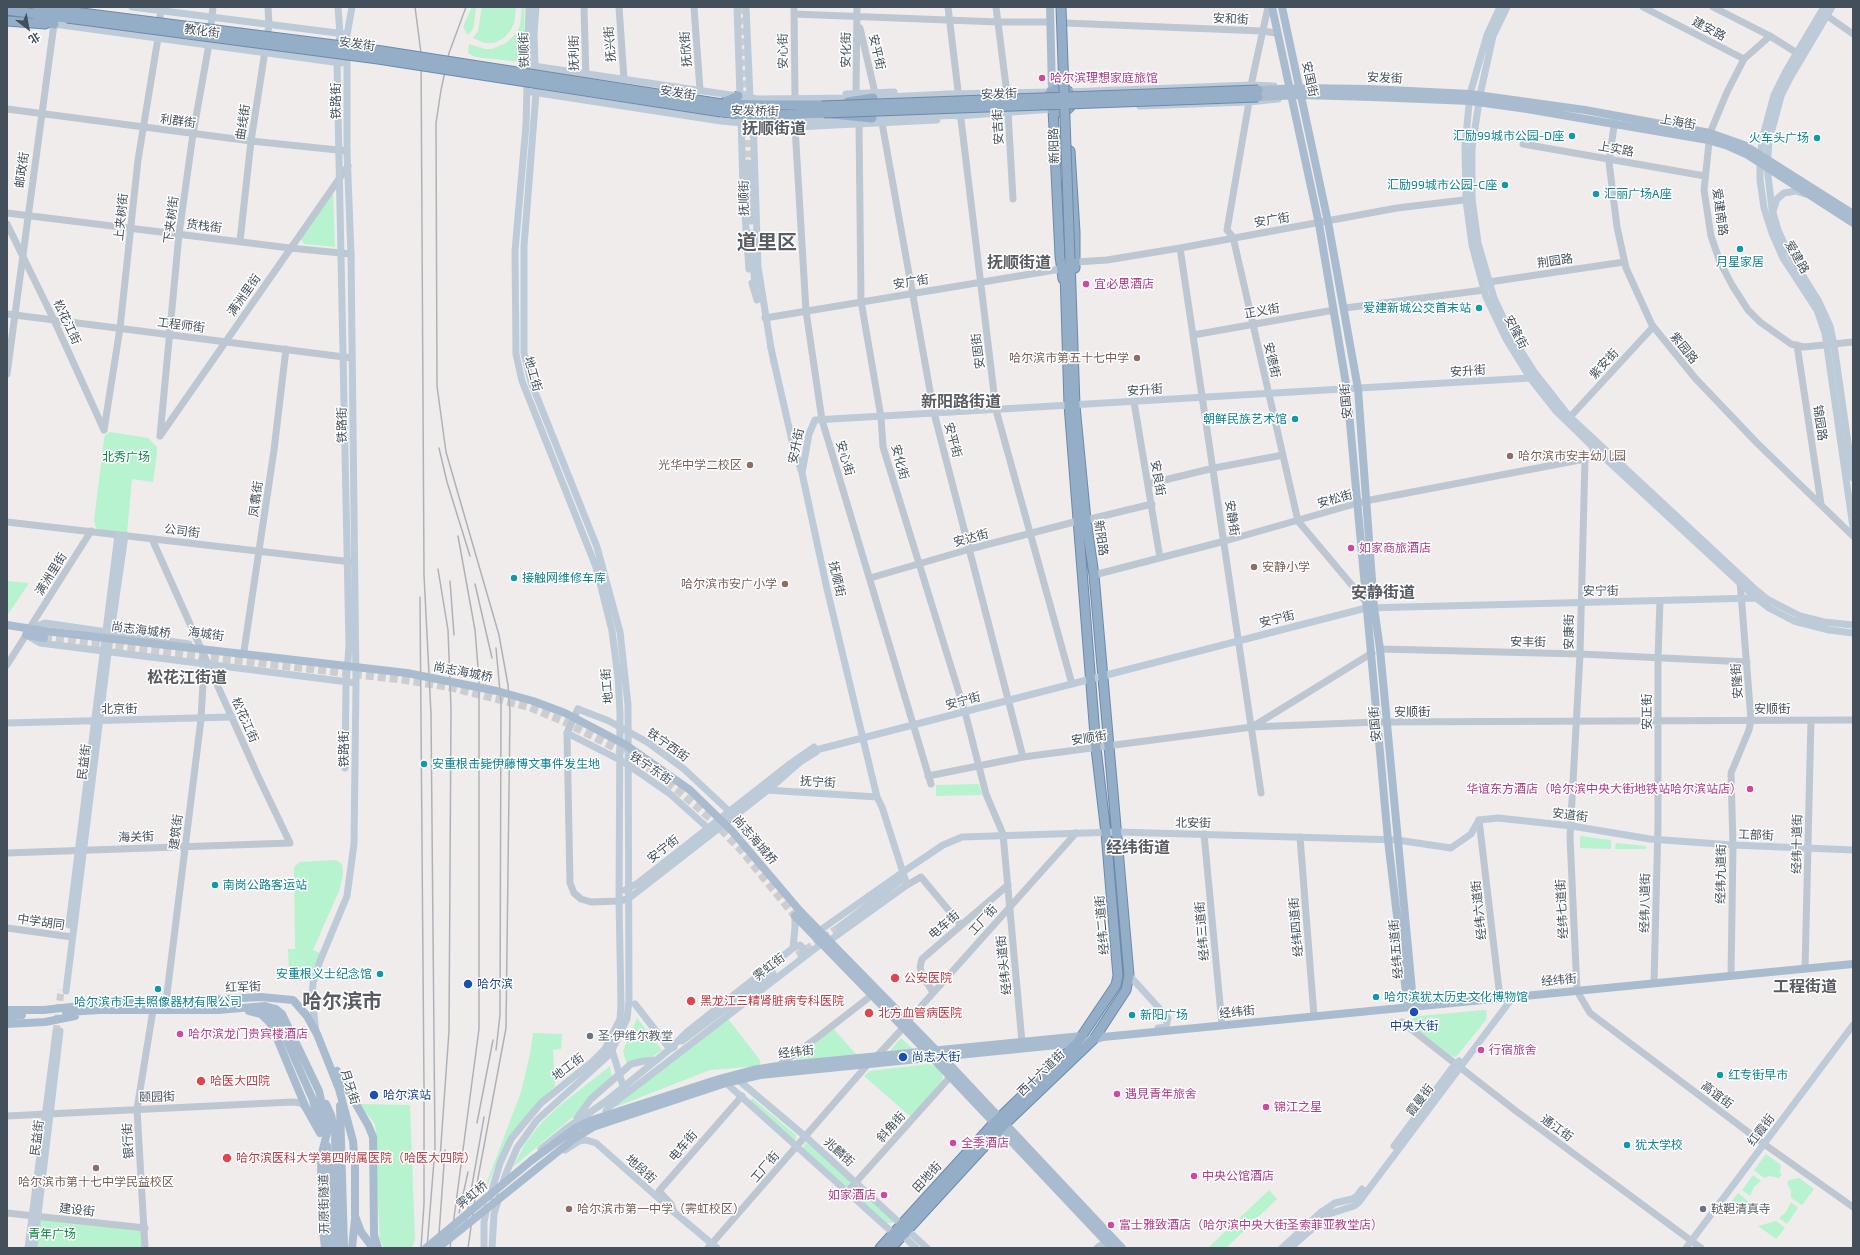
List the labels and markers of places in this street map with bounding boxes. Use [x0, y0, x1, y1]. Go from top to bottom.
place label: 哈尔滨理想家庭旅馆 [1050, 71, 1158, 85]
marker: 哈尔滨理想家庭旅馆 [1037, 73, 1047, 83]
place label: 汇励99城市公园-D座 [1453, 129, 1564, 143]
marker: 汇励99城市公园-D座 [1567, 131, 1577, 141]
place label: 火车头广场 [1749, 131, 1809, 145]
marker: 火车头广场 [1812, 133, 1822, 143]
place label: 汇励99城市公园-C座 [1387, 178, 1497, 192]
marker: 汇励99城市公园-C座 [1500, 180, 1510, 190]
place label: 汇丽广场A座 [1604, 187, 1671, 201]
marker: 汇丽广场A座 [1591, 189, 1601, 199]
marker: 月星家居 [1735, 244, 1745, 254]
place label: 月星家居 [1716, 255, 1764, 269]
place label: 宜必思酒店 [1094, 277, 1154, 291]
marker: 宜必思酒店 [1081, 279, 1091, 289]
place label: 爱建新城公交首末站 [1363, 301, 1471, 315]
marker: 爱建新城公交首末站 [1474, 303, 1484, 313]
place label: 哈尔滨市第五十七中学 [1009, 351, 1129, 365]
marker: 哈尔滨市第五十七中学 [1132, 353, 1142, 363]
place label: 朝鲜民族艺术馆 [1203, 412, 1287, 426]
marker: 朝鲜民族艺术馆 [1290, 414, 1300, 424]
place label: 哈尔滨市安丰幼儿园 [1518, 449, 1626, 463]
marker: 哈尔滨市安丰幼儿园 [1505, 451, 1515, 461]
place label: 光华中学二校区 [658, 458, 742, 472]
marker: 光华中学二校区 [745, 460, 755, 470]
place label: 如家商旅酒店 [1359, 541, 1431, 555]
marker: 如家商旅酒店 [1346, 543, 1356, 553]
place label: 安静小学 [1262, 560, 1310, 574]
marker: 安静小学 [1249, 562, 1259, 572]
place label: 接触网维修车库 [522, 571, 606, 585]
marker: 接触网维修车库 [509, 573, 519, 583]
place label: 哈尔滨市安广小学 [681, 577, 777, 591]
marker: 哈尔滨市安广小学 [780, 579, 790, 589]
place label: 安重根击毙伊藤博文事件发生地 [432, 757, 600, 771]
marker: 安重根击毙伊藤博文事件发生地 [419, 759, 429, 769]
place label: 华谊东方酒店（哈尔滨中央大街地铁站哈尔滨站店） [1466, 782, 1742, 796]
marker: 华谊东方酒店（哈尔滨中央大街地铁站哈尔滨站店） [1745, 784, 1755, 794]
place label: 南岗公路客运站 [223, 878, 307, 892]
marker: 南岗公路客运站 [210, 880, 220, 890]
place label: 安重根义士纪念馆 [276, 967, 372, 981]
marker: 安重根义士纪念馆 [375, 969, 385, 979]
place label: 公安医院 [904, 971, 952, 985]
marker: 公安医院 [889, 972, 901, 984]
place label: 哈尔滨 [477, 977, 513, 991]
marker: 哈尔滨 [462, 978, 474, 990]
marker: 哈尔滨市汇丰照像器材有限公司 [153, 984, 163, 994]
place label: 哈尔滨犹太历史文化博物馆 [1384, 990, 1528, 1004]
marker: 哈尔滨犹太历史文化博物馆 [1371, 992, 1381, 1002]
place label: 黑龙江三精肾脏病专科医院 [700, 994, 844, 1008]
place label: 哈尔滨市汇丰照像器材有限公司 [74, 995, 242, 1009]
marker: 黑龙江三精肾脏病专科医院 [685, 995, 697, 1007]
place label: 北方血管病医院 [878, 1006, 962, 1020]
marker: 中央大街 [1408, 1006, 1420, 1018]
marker: 北方血管病医院 [863, 1007, 875, 1019]
place label: 新阳广场 [1140, 1008, 1188, 1022]
marker: 新阳广场 [1127, 1010, 1137, 1020]
place label: 中央大街 [1390, 1019, 1438, 1033]
place label: 哈尔滨龙门贵宾楼酒店 [188, 1027, 308, 1041]
marker: 哈尔滨龙门贵宾楼酒店 [175, 1029, 185, 1039]
place label: 圣·伊维尔教堂 [598, 1029, 673, 1043]
marker: 圣·伊维尔教堂 [585, 1031, 595, 1041]
place label: 行宿旅舍 [1489, 1043, 1537, 1057]
marker: 行宿旅舍 [1476, 1045, 1486, 1055]
place label: 尚志大街 [912, 1050, 960, 1064]
marker: 尚志大街 [897, 1051, 909, 1063]
place label: 红专街早市 [1728, 1068, 1788, 1082]
marker: 红专街早市 [1715, 1070, 1725, 1080]
place label: 哈医大四院 [210, 1074, 270, 1088]
marker: 哈医大四院 [195, 1075, 207, 1087]
place label: 遇見青年旅舍 [1125, 1087, 1197, 1101]
place label: 哈尔滨站 [383, 1088, 431, 1102]
marker: 哈尔滨站 [368, 1089, 380, 1101]
marker: 遇見青年旅舍 [1112, 1089, 1122, 1099]
place label: 锦江之星 [1274, 1100, 1322, 1114]
marker: 锦江之星 [1261, 1102, 1271, 1112]
place label: 全季酒店 [961, 1136, 1009, 1150]
marker: 全季酒店 [948, 1138, 958, 1148]
place label: 犹太学校 [1635, 1138, 1683, 1152]
marker: 犹太学校 [1622, 1140, 1632, 1150]
place label: 哈尔滨医科大学第四附属医院（哈医大四院） [236, 1151, 476, 1165]
marker: 哈尔滨医科大学第四附属医院（哈医大四院） [221, 1152, 233, 1164]
marker: 哈尔滨市第十七中学民益校区 [91, 1163, 101, 1173]
place label: 中央公馆酒店 [1202, 1169, 1274, 1183]
marker: 中央公馆酒店 [1189, 1171, 1199, 1181]
place label: 哈尔滨市第十七中学民益校区 [18, 1175, 174, 1189]
place label: 如家酒店 [828, 1188, 876, 1202]
marker: 如家酒店 [879, 1190, 889, 1200]
place label: 哈尔滨市第一中学（霁虹校区） [577, 1202, 745, 1216]
place label: 鞑靼清真寺 [1711, 1202, 1771, 1216]
marker: 哈尔滨市第一中学（霁虹校区） [564, 1204, 574, 1214]
marker: 鞑靼清真寺 [1698, 1204, 1708, 1214]
place label: 富士雅致酒店（哈尔滨中央大街圣索菲亚教堂店） [1119, 1218, 1383, 1232]
marker: 富士雅致酒店（哈尔滨中央大街圣索菲亚教堂店） [1106, 1220, 1116, 1230]

